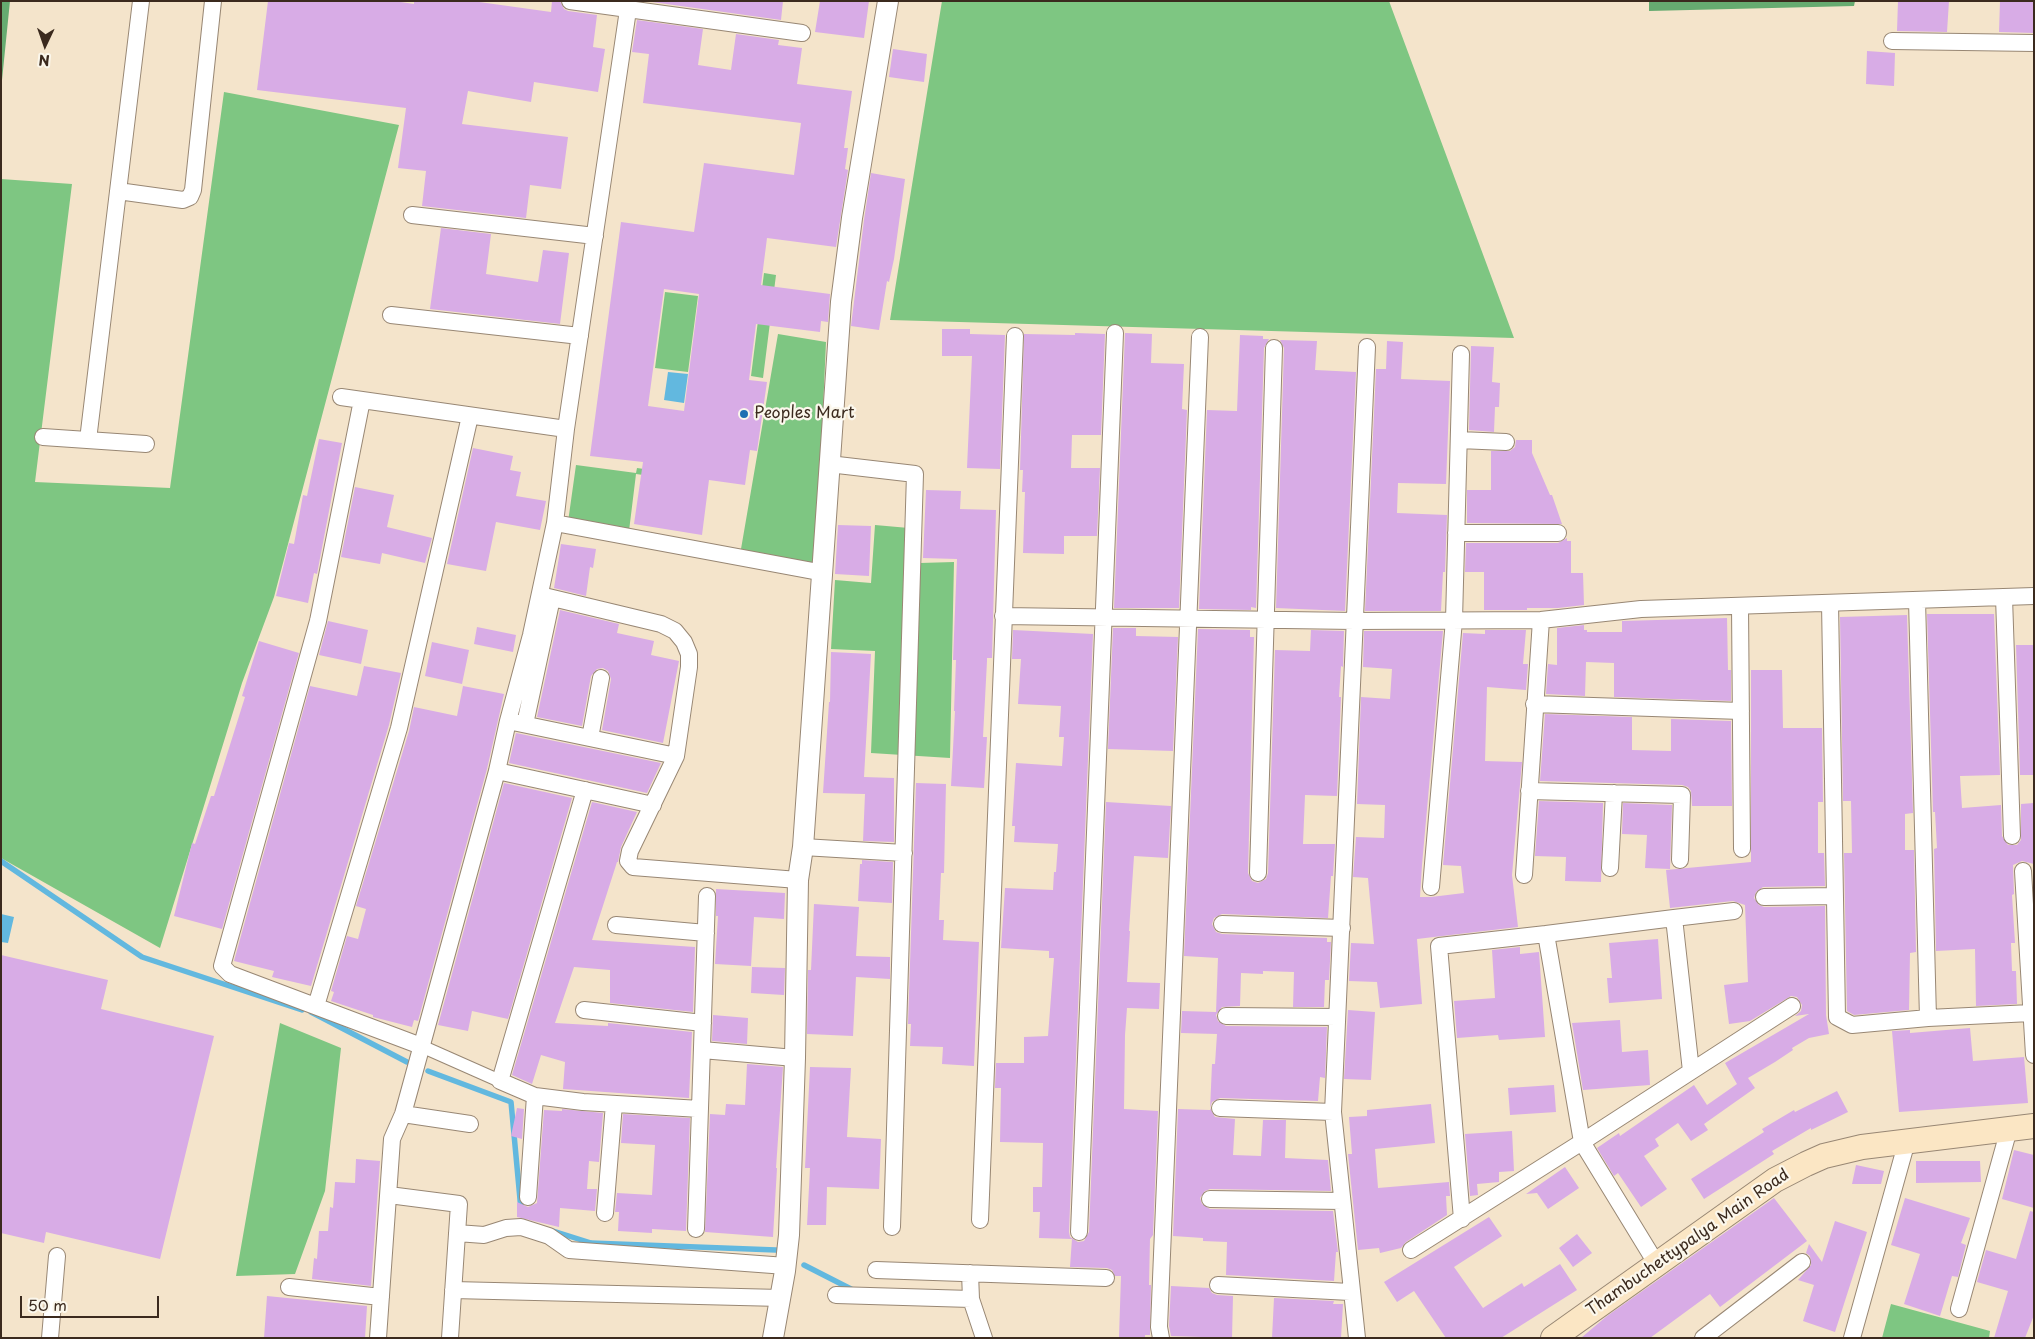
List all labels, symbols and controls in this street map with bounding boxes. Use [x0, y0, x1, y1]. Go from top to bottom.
north arrow [20, 20, 70, 70]
text: N [38, 50, 50, 71]
place label: Peoples Mart [754, 404, 854, 424]
marker: Peoples Mart [738, 408, 750, 420]
street label: Thambuchettypalya Main Road [1583, 1165, 1793, 1321]
scale bar [22, 1286, 161, 1318]
text: 50 m [28, 1293, 67, 1316]

